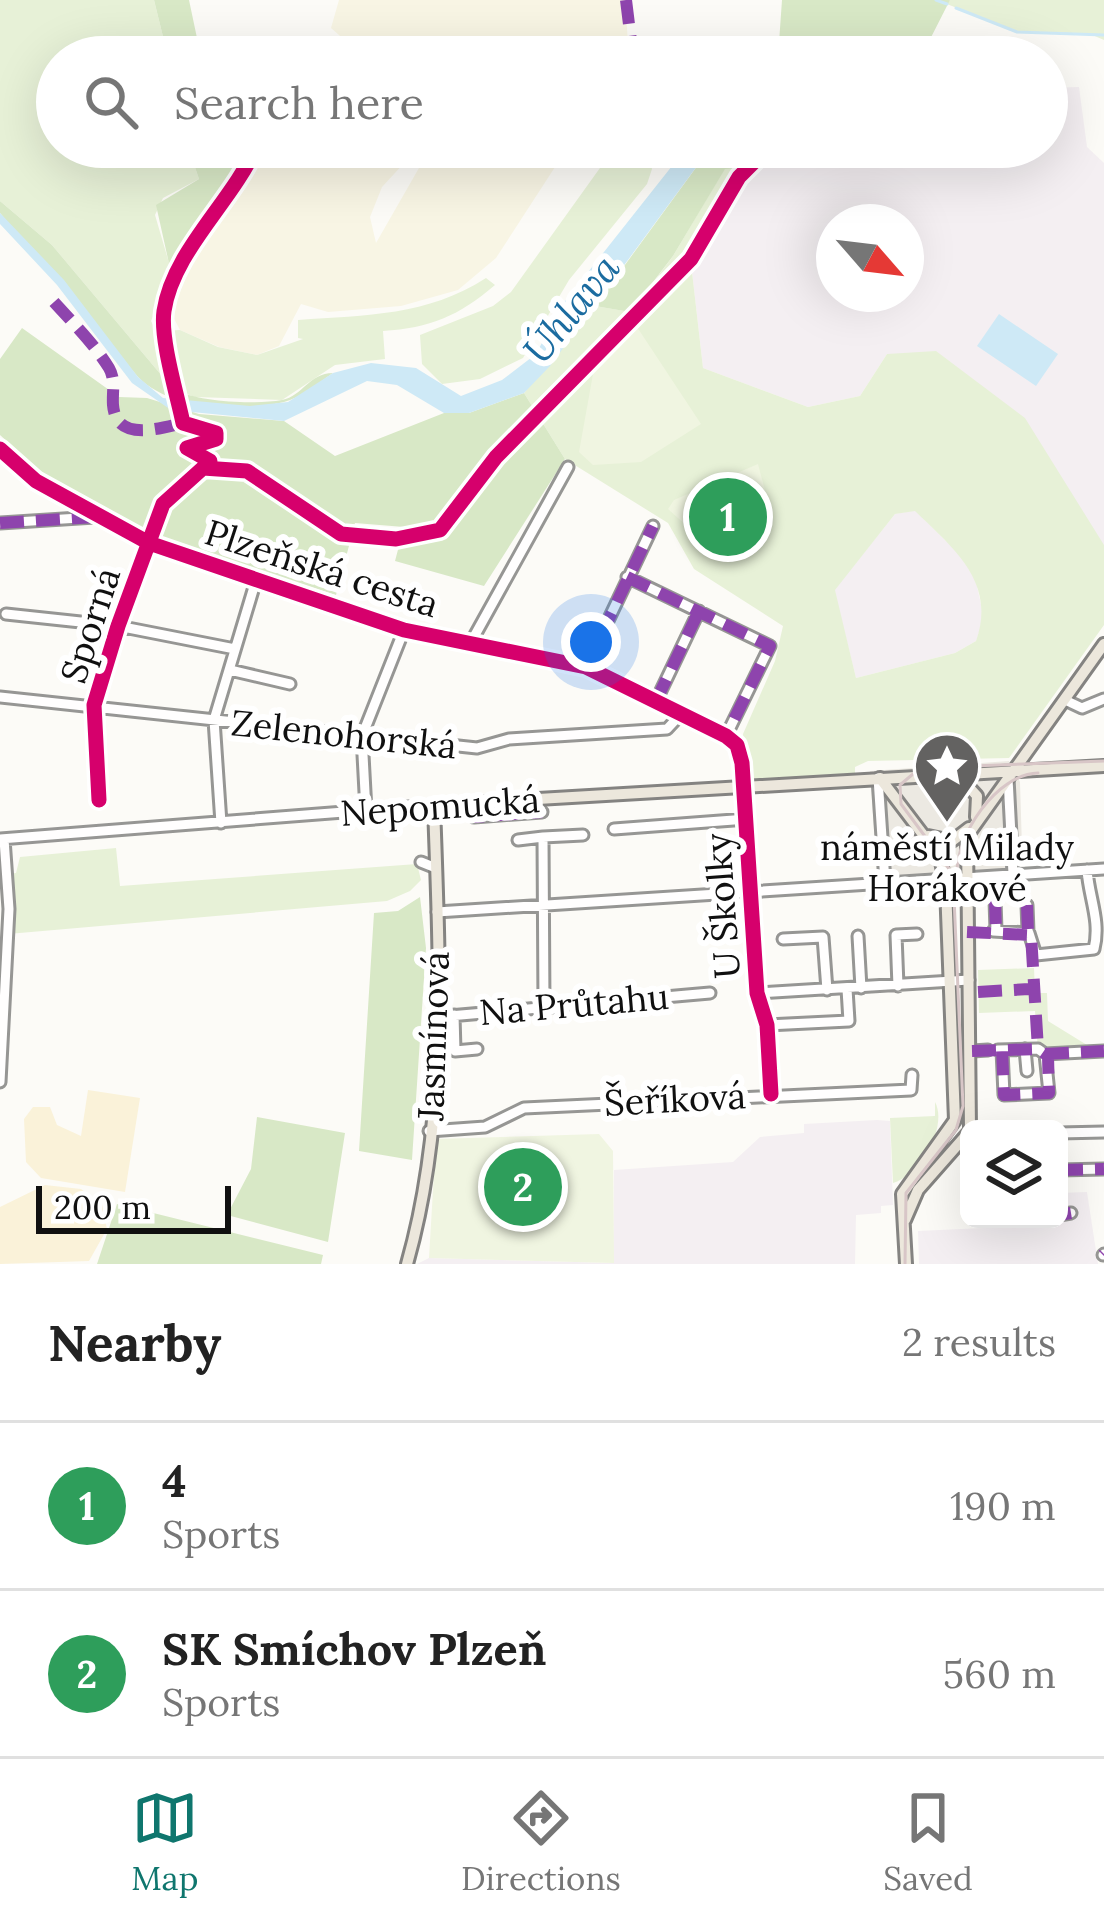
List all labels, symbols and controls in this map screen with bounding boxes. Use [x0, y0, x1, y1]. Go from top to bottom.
search box [36, 36, 1068, 168]
icon: search [78, 69, 144, 135]
text: Search here [174, 74, 424, 131]
north arrow [816, 204, 924, 312]
water label: Úhlava [512, 244, 630, 374]
pin: 1 [689, 472, 767, 562]
street label: Plzeňská cesta [200, 509, 444, 627]
street label: Sporná [50, 561, 130, 689]
your location [561, 612, 621, 672]
street label: Zelenohorská [229, 699, 459, 769]
place icon: náměstí Milady Horákové [912, 731, 982, 825]
street label: Nepomucká [339, 776, 541, 836]
place label: náměstí Milady Horákové [820, 824, 1074, 911]
street label: U Školky [694, 832, 750, 980]
street label: Jasmínová [407, 950, 459, 1123]
street label: Na Průtahu [477, 973, 671, 1035]
street label: Šeříková [603, 1072, 747, 1126]
map controls [960, 1120, 1068, 1228]
button: layers [960, 1120, 1068, 1228]
pin: 2 [484, 1142, 562, 1232]
scale bar [36, 1180, 231, 1233]
text: 200 m [54, 1186, 151, 1228]
text: Nearby [48, 1310, 221, 1375]
text: 2 results [902, 1317, 1056, 1367]
text: 4 [162, 1452, 187, 1509]
text: 1 [79, 1481, 95, 1531]
text: 190 m [950, 1481, 1056, 1531]
text: Sports [162, 1509, 280, 1559]
text: SK Smíchov Plzeň [162, 1620, 546, 1677]
text: 2 [77, 1649, 97, 1699]
text: 560 m [943, 1649, 1056, 1699]
text: Sports [162, 1677, 280, 1727]
tab: Map [131, 1785, 198, 1899]
tab: Directions [461, 1785, 621, 1899]
tab: Saved [883, 1785, 973, 1899]

